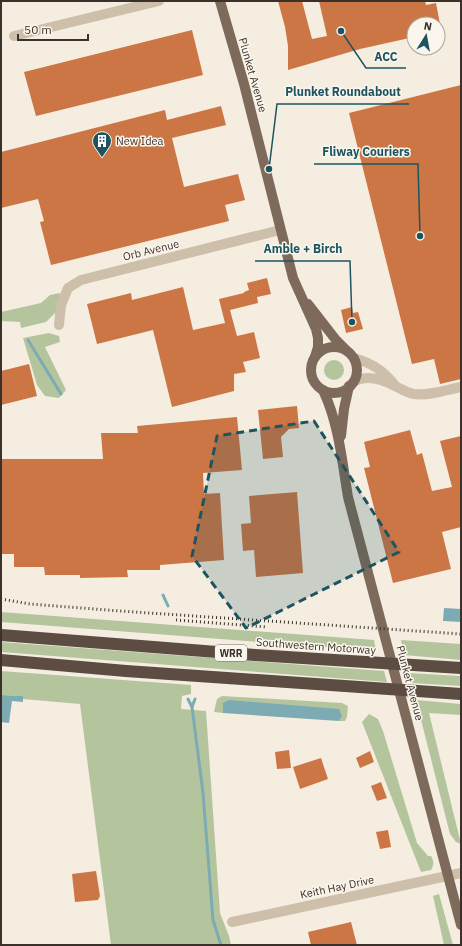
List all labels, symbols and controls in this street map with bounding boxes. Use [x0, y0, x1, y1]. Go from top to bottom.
scale bar [18, 16, 88, 42]
north arrow [406, 16, 446, 56]
text: N [423, 19, 433, 34]
text: 50 m [24, 22, 52, 37]
street label: Plunket Avenue [236, 36, 270, 114]
callout: ACC [366, 44, 406, 68]
text: ACC [374, 49, 398, 64]
callout: Plunket Roundabout [277, 80, 409, 104]
text: Plunket Roundabout [285, 84, 401, 99]
building icon: New Idea [91, 130, 113, 158]
place label: New Idea [116, 134, 164, 148]
callout: Fliway Couriers [314, 140, 418, 164]
text: Fliway Couriers [322, 144, 410, 159]
street label: Orb Avenue [121, 236, 181, 264]
callout: Amble + Birch [255, 237, 350, 261]
text: Amble + Birch [263, 241, 343, 256]
street label: Southwestern Motorway [256, 635, 377, 657]
street label: Plunket Avenue [393, 644, 427, 722]
road number: WRR [215, 645, 247, 661]
street label: Keith Hay Drive [299, 872, 375, 902]

